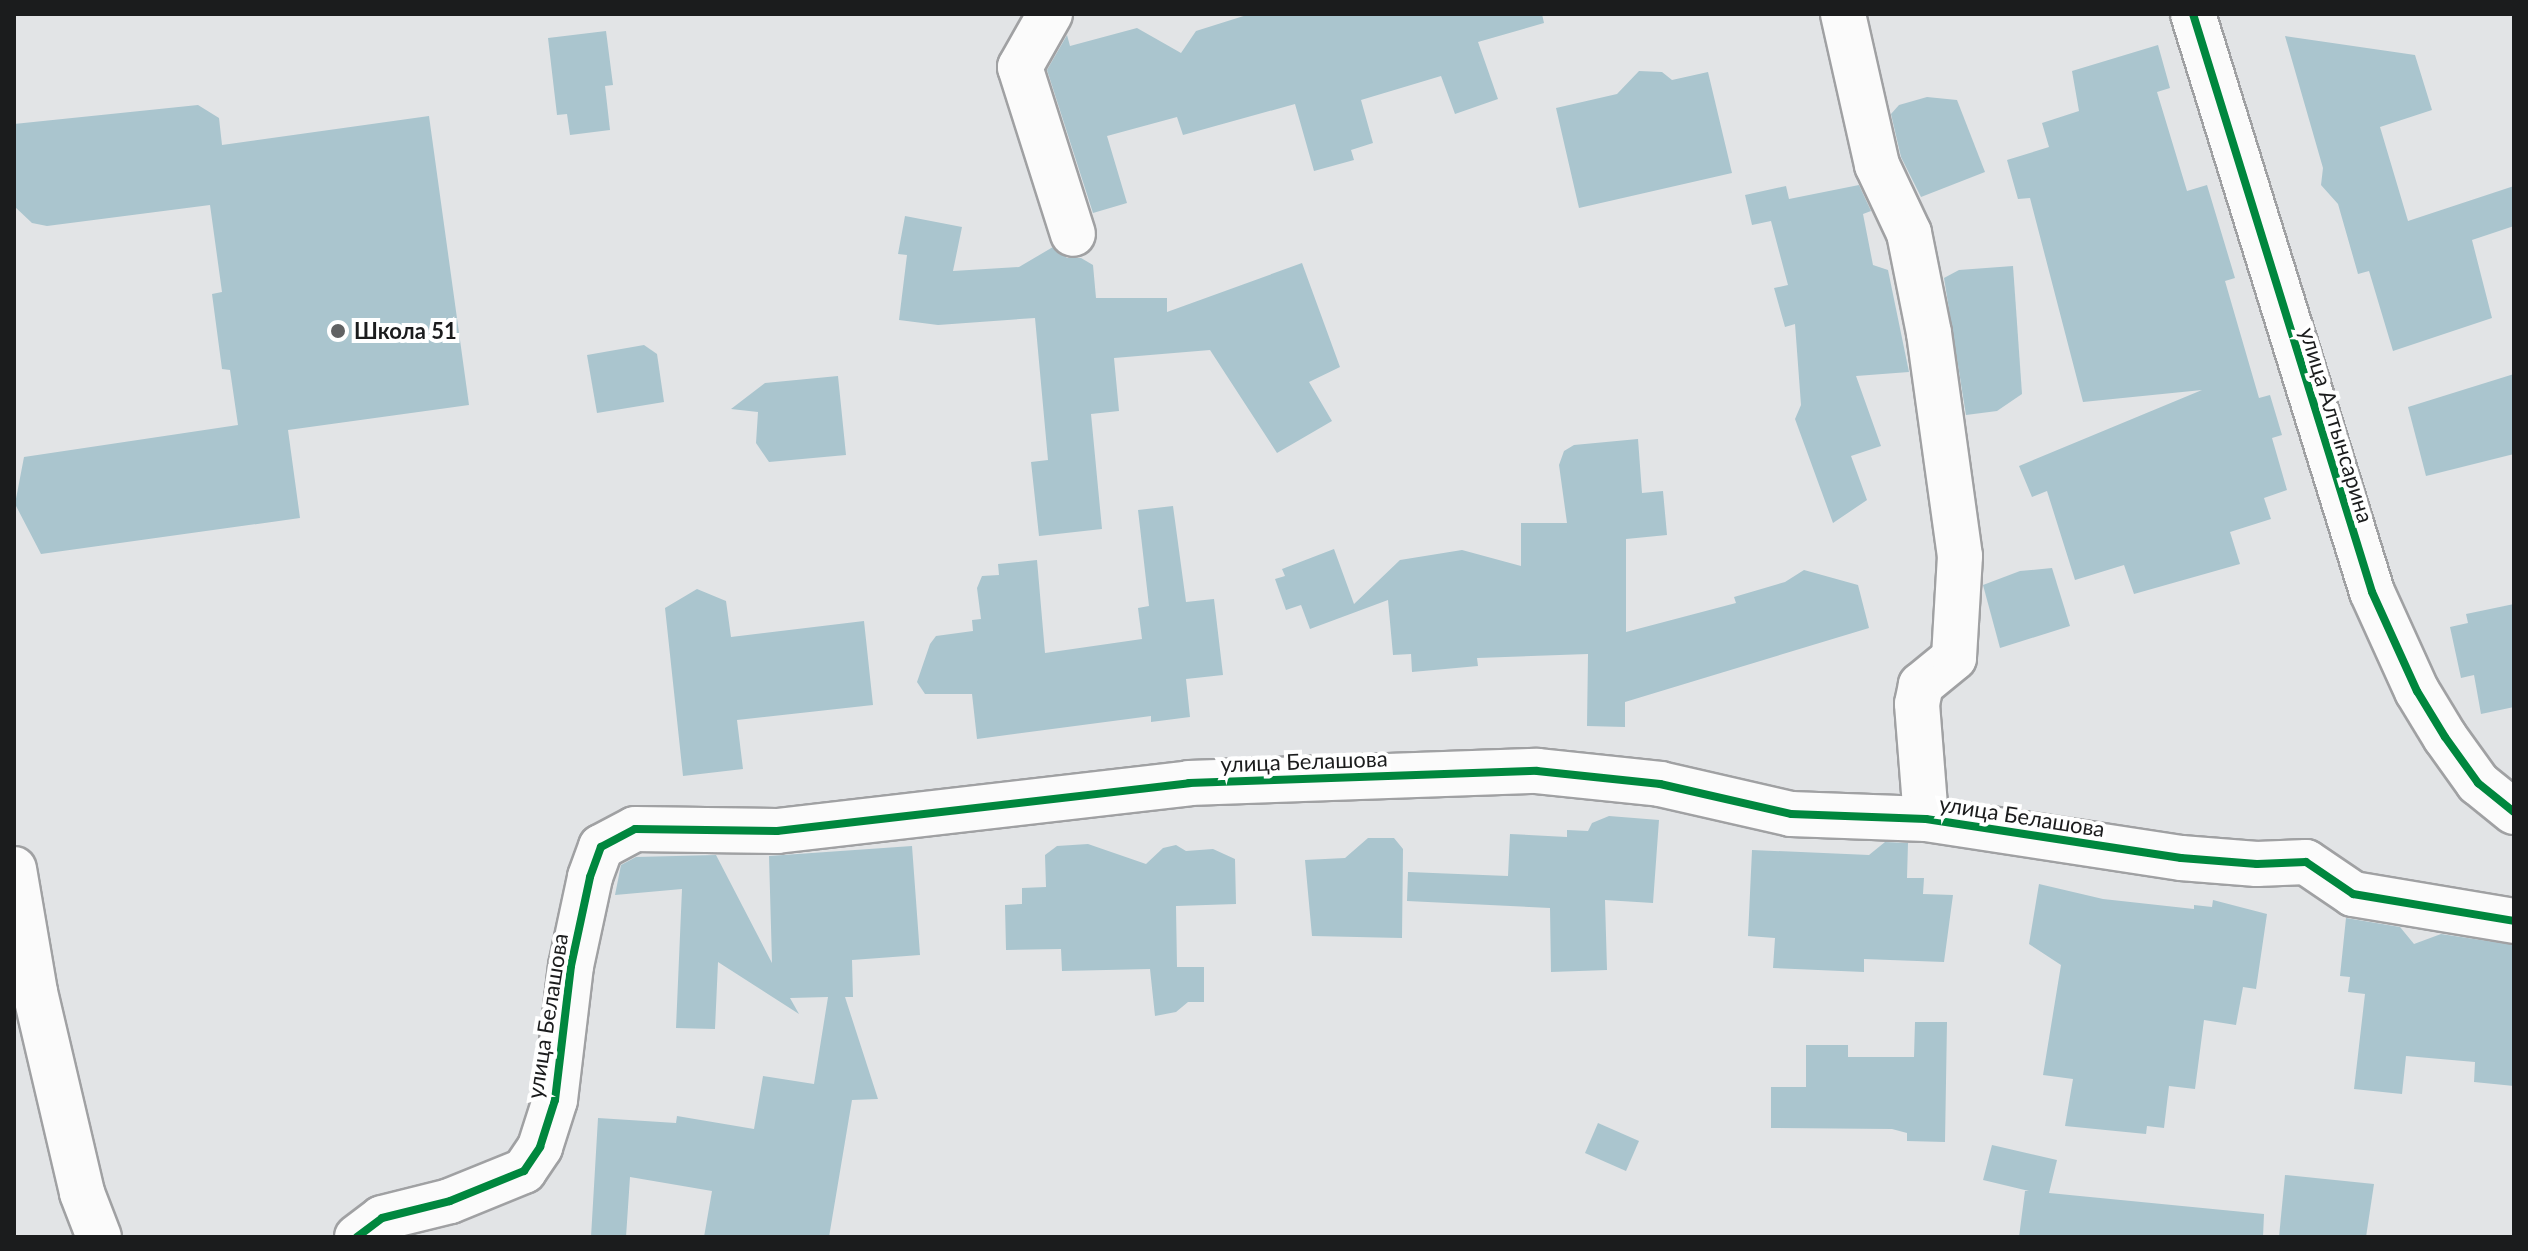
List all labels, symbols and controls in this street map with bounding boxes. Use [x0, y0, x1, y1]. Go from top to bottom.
place label: Школа 51 [354, 318, 457, 344]
marker: Школа 51 [329, 322, 347, 340]
street label: улица Алтынсарина [2295, 324, 2379, 526]
street label: улица Белашова [1220, 745, 1388, 777]
street label: улица Белашова [1937, 790, 2107, 842]
street label: улица Белашова [521, 931, 573, 1101]

